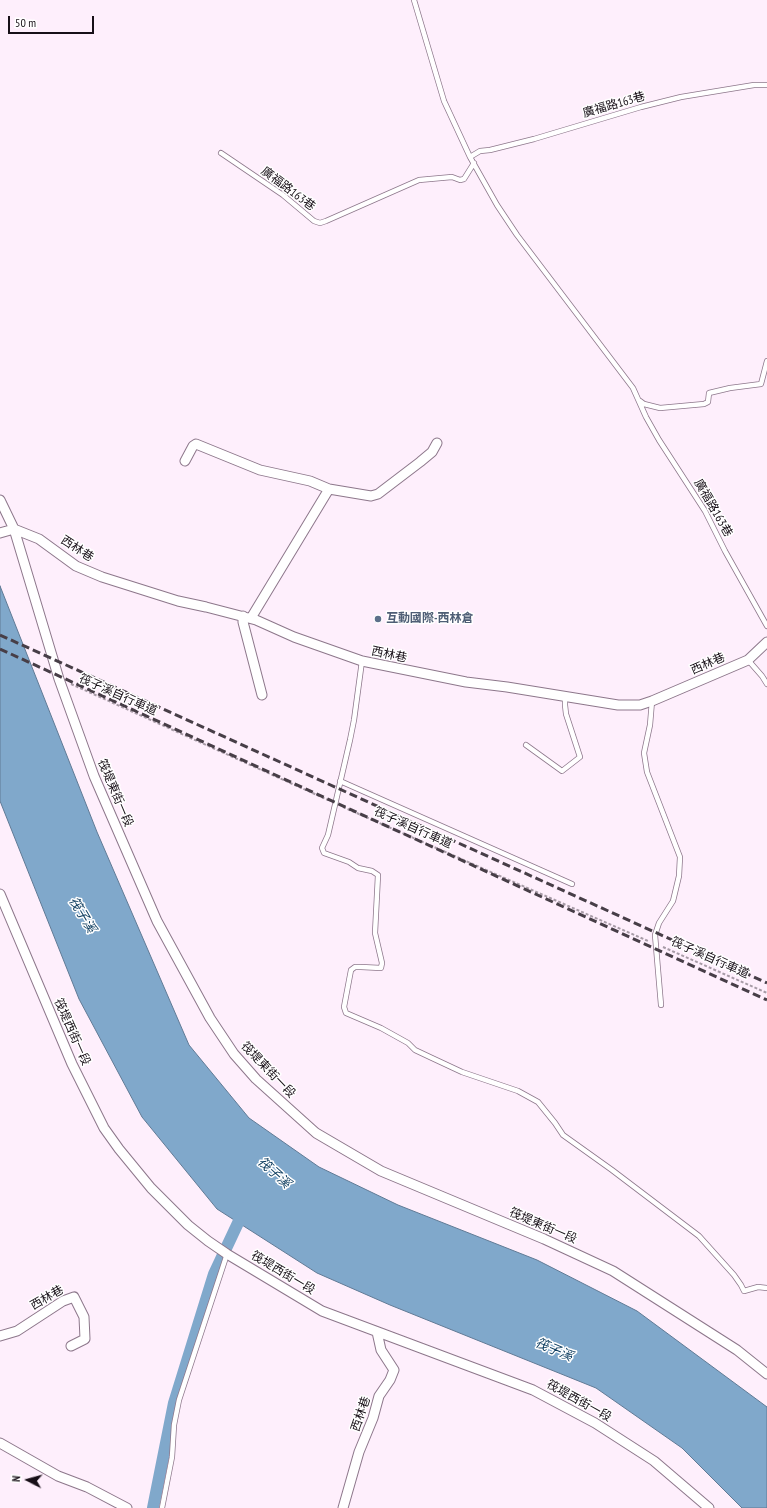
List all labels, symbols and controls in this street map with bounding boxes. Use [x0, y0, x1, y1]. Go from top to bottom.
scale bar [10, 8, 96, 34]
text: 50 m [15, 15, 36, 30]
street label: 廣福路163巷 [581, 89, 647, 121]
street label: 廣福路163巷 [258, 164, 318, 214]
street label: 廣福路163巷 [691, 477, 735, 539]
street label: 西林巷 [58, 533, 96, 565]
place label: 互動國際-西林倉 [386, 612, 474, 626]
marker: 互動國際-西林倉 [373, 614, 383, 624]
street label: 西林巷 [370, 644, 408, 666]
street label: 西林巷 [689, 650, 727, 678]
street label: 筏子溪自行車道 [77, 671, 159, 719]
street label: 筏堤東街一段 [94, 757, 136, 829]
street label: 筏子溪自行車道 [372, 804, 454, 852]
water label: 筏子溪 [65, 894, 99, 936]
street label: 筏子溪自行車道 [669, 934, 751, 982]
street label: 筏堤西街一段 [51, 996, 93, 1068]
street label: 筏堤東街一段 [238, 1039, 298, 1101]
water label: 筏子溪 [254, 1154, 294, 1192]
street label: 筏堤東街一段 [507, 1205, 579, 1247]
street label: 筏堤西街一段 [248, 1248, 318, 1298]
street label: 西林巷 [28, 1283, 66, 1313]
water label: 筏子溪 [533, 1335, 575, 1365]
street label: 筏堤西街一段 [544, 1377, 614, 1425]
street label: 西林巷 [348, 1395, 374, 1433]
north arrow [8, 1460, 48, 1500]
text: N [9, 1475, 23, 1482]

